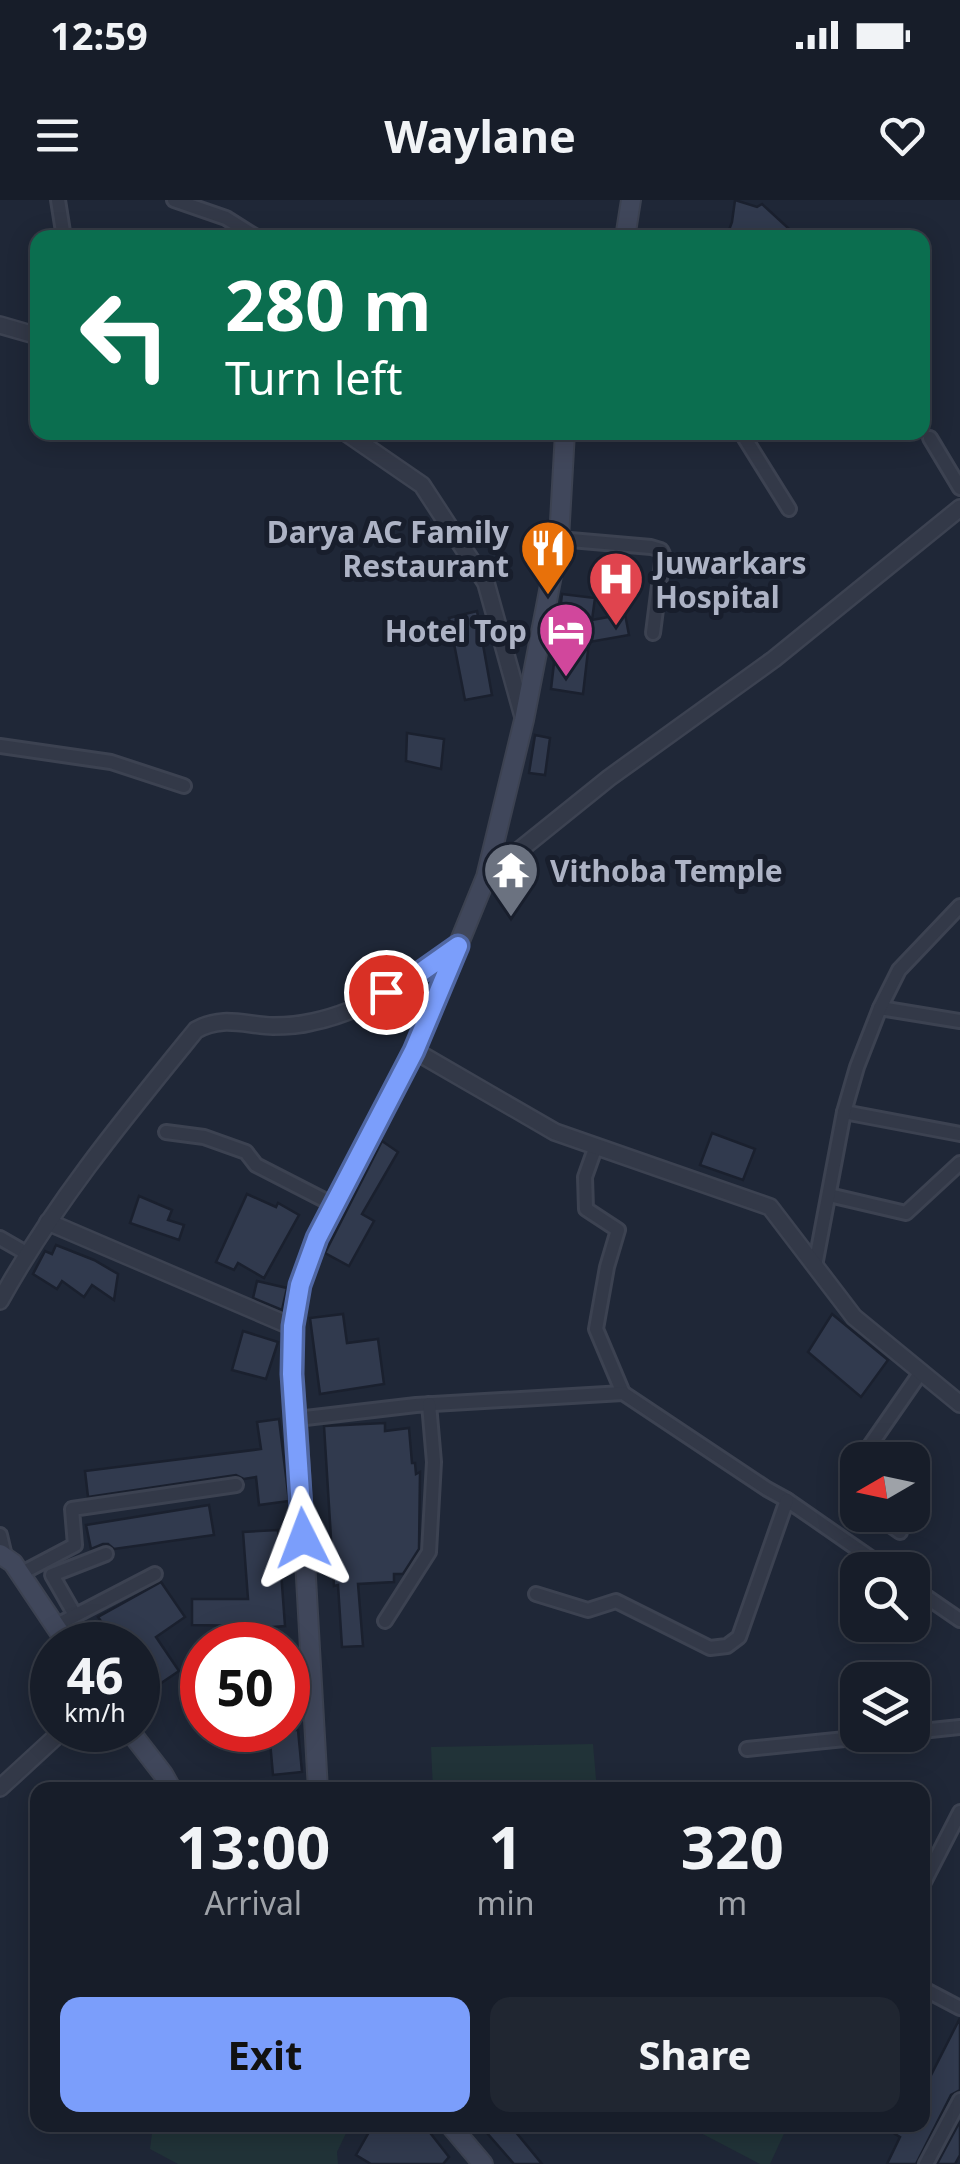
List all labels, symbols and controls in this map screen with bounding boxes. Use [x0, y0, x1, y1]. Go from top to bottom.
text: 12:59 [50, 9, 148, 61]
text: Waylane [384, 105, 576, 166]
icon: menu [30, 108, 85, 163]
icon: heart [875, 108, 930, 163]
text: 280 m [225, 256, 432, 352]
icon: left [60, 270, 190, 400]
text: Turn left [225, 347, 402, 408]
place label: Darya AC Family Restaurant [267, 511, 510, 586]
restaurant icon: Darya AC Family Restaurant [518, 518, 578, 597]
place label: Juwarkars Hospital [652, 542, 807, 617]
hospital icon: Juwarkars Hospital [586, 549, 646, 628]
hotel icon: Hotel Top [536, 600, 596, 679]
place label: Hotel Top [385, 610, 527, 651]
temple icon: Vithoba Temple [481, 840, 541, 919]
place label: Vithoba Temple [550, 850, 783, 891]
pin [344, 950, 429, 1035]
icon: arrive [359, 965, 414, 1020]
north arrow [840, 1442, 930, 1532]
map controls [840, 1442, 930, 1752]
position arrow [251, 1486, 355, 1590]
button: search [840, 1552, 930, 1642]
speed limit sign: 50 [180, 1622, 310, 1752]
text: 46 [66, 1641, 124, 1709]
button: layers [840, 1662, 930, 1752]
text: km/h [64, 1695, 126, 1729]
text: 13:00 [176, 1805, 330, 1887]
text: 1 [488, 1805, 523, 1887]
text: 320 [681, 1805, 784, 1887]
text: Arrival [205, 1881, 302, 1924]
text: min [477, 1881, 535, 1924]
text: m [717, 1881, 747, 1924]
button: Exit [60, 1997, 470, 2112]
button: Share [490, 1997, 900, 2112]

